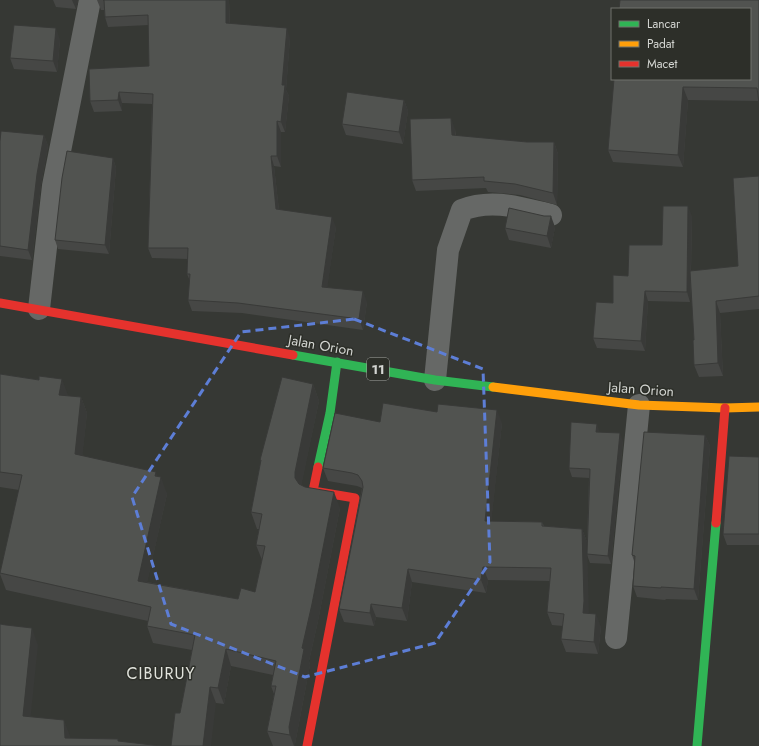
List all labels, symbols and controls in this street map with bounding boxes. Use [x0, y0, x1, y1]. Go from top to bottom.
legend [611, 8, 751, 80]
text: Lancar [647, 15, 681, 33]
text: Padat [647, 35, 675, 53]
text: Macet [647, 55, 677, 73]
street label: Jalan Orion [285, 329, 355, 361]
road number: 11 [367, 358, 389, 380]
street label: Jalan Orion [605, 377, 675, 401]
district label: CIBURUY [127, 662, 195, 685]

